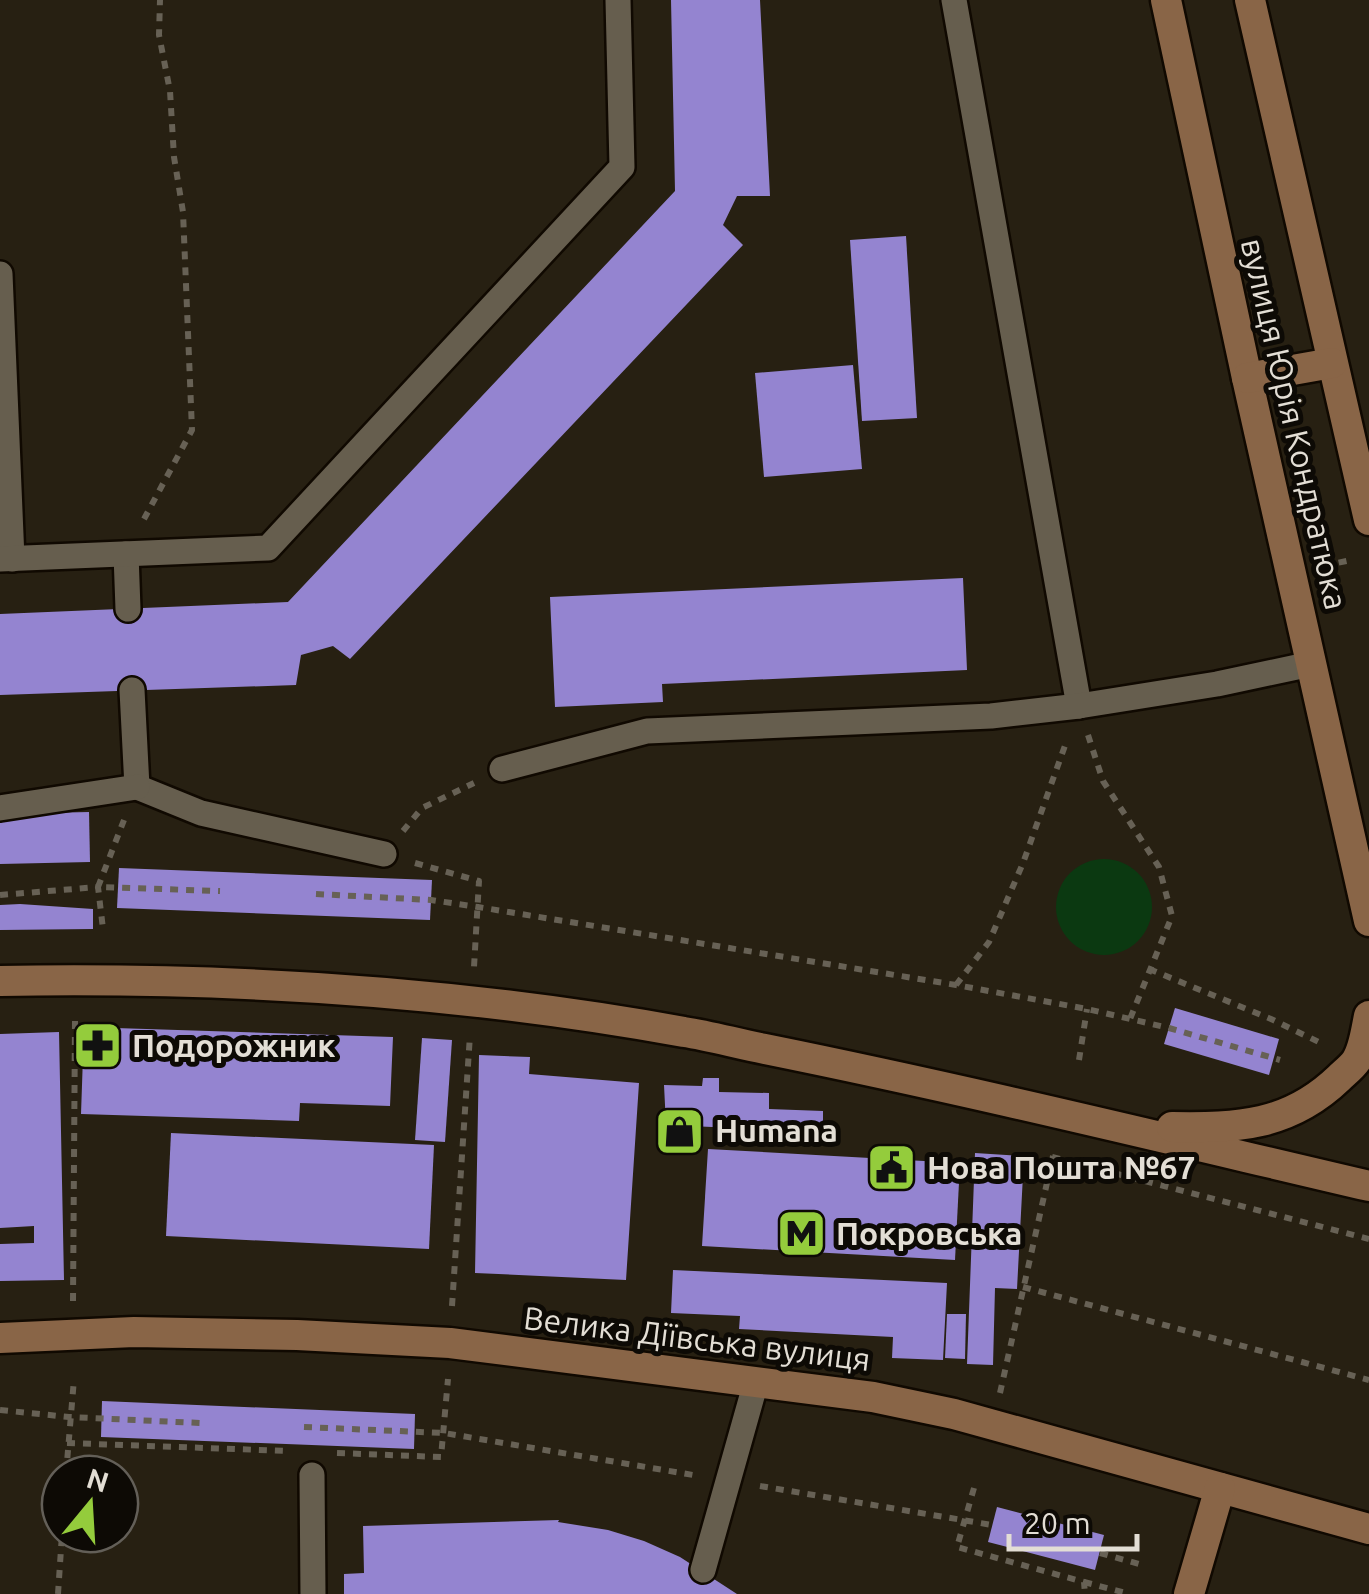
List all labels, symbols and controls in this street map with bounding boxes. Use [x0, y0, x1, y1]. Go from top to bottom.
street label: вулиця Юрія Кондратюка [1235, 235, 1355, 613]
pharmacy icon: Подорожник [71, 1020, 123, 1072]
place label: Подорожник [132, 1027, 336, 1063]
shop icon: Humana [654, 1105, 706, 1157]
place label: Humana [715, 1112, 838, 1148]
public building icon: Нова Пошта №67 [866, 1142, 918, 1194]
place label: Нова Пошта №67 [927, 1149, 1196, 1185]
metro station icon: Покровська [775, 1208, 827, 1260]
place label: Покровська [836, 1215, 1022, 1251]
street label: Велика Діївська вулиця [522, 1299, 873, 1377]
north arrow [40, 1454, 140, 1554]
text: N [83, 1462, 113, 1498]
scale bar [1009, 1489, 1136, 1551]
text: 20 m [1024, 1506, 1091, 1540]

